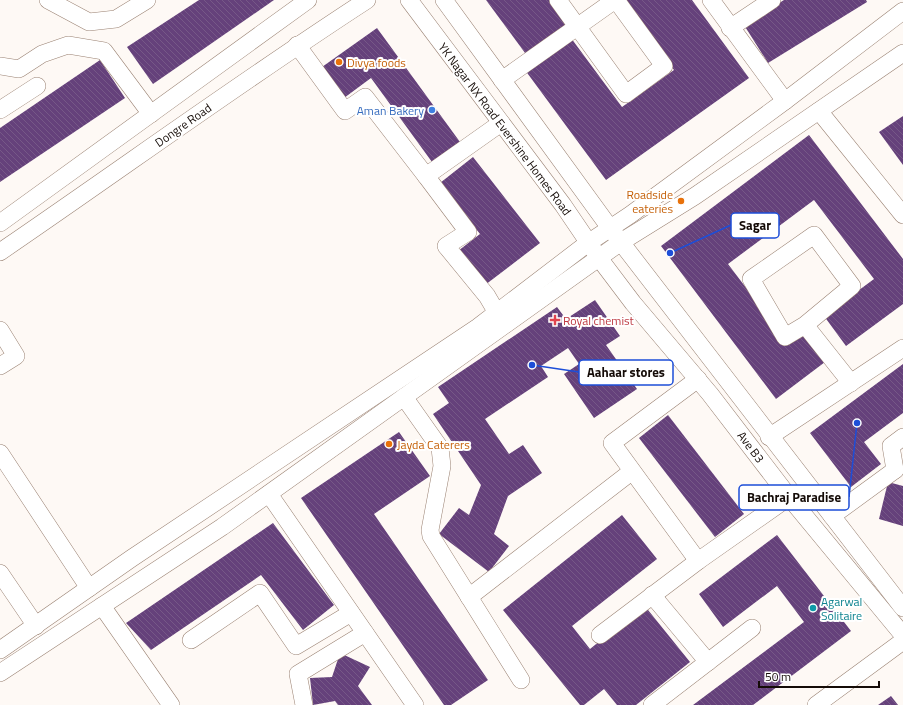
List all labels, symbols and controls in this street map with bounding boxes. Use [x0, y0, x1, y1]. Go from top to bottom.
street label: YK Nagar NX Road Evershine Homes Road [434, 39, 576, 219]
place label: Divya foods [347, 53, 406, 72]
marker: Divya foods [334, 57, 344, 67]
street label: Dongre Road [151, 98, 215, 152]
place label: Aman Bakery [357, 101, 424, 120]
marker: Aman Bakery [427, 105, 437, 115]
place label: Roadside eateries [626, 185, 673, 218]
marker: Roadside eateries [676, 196, 686, 206]
callout: Sagar [731, 213, 779, 238]
text: Sagar [739, 215, 771, 235]
place label: Royal chemist [563, 311, 635, 330]
marker: Royal chemist [550, 315, 560, 325]
callout: Aahaar stores [579, 360, 673, 385]
text: Aahaar stores [587, 362, 665, 382]
street label: Ave B3 [733, 427, 769, 467]
place label: Jayda Caterers [397, 435, 470, 454]
marker: Jayda Caterers [384, 439, 394, 449]
callout: Bachraj Paradise [739, 485, 849, 510]
text: Bachraj Paradise [747, 487, 841, 507]
place label: Agarwal Solitaire [821, 592, 862, 625]
marker: Agarwal Solitaire [808, 603, 818, 613]
scale bar [759, 663, 879, 689]
text: 50 m [765, 667, 791, 686]

